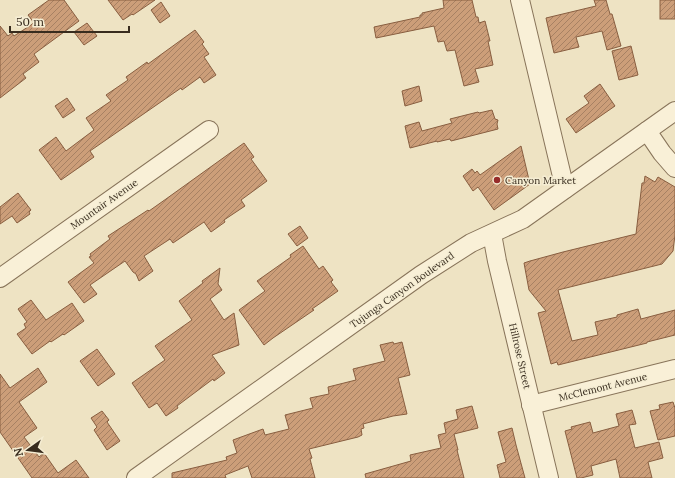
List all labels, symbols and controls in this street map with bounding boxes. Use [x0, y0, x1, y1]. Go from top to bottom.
scale bar [10, 8, 129, 34]
text: 50 m [16, 14, 44, 29]
place label: Canyon Market [505, 174, 576, 187]
marker: Canyon Market [492, 175, 502, 185]
street label: Mountair Avenue [68, 176, 141, 232]
street label: Tujunga Canyon Boulevard [347, 249, 457, 331]
street label: Hillrose Street [506, 322, 534, 390]
street label: McClemont Avenue [557, 370, 649, 404]
north arrow [8, 430, 48, 470]
text: N [10, 446, 26, 458]

